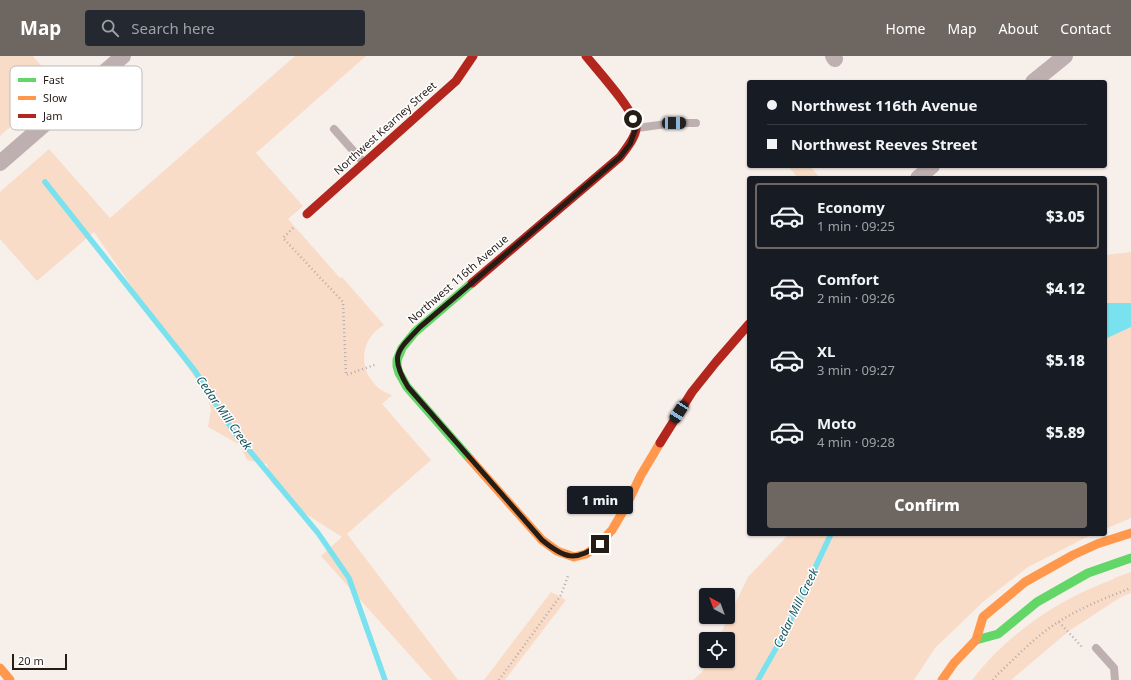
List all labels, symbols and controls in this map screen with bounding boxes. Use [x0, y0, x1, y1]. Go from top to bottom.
search box [85, 10, 365, 46]
text: Map [20, 15, 61, 41]
icon: search [99, 17, 121, 39]
text: Search here [131, 18, 215, 38]
text: Home [886, 19, 925, 38]
text: Map [947, 19, 977, 38]
text: About [999, 19, 1038, 38]
text: Contact [1060, 19, 1111, 38]
legend [10, 66, 142, 130]
text: Fast [43, 72, 64, 87]
street label: Northwest Kearney Street [330, 78, 439, 178]
text: Slow [43, 90, 67, 105]
text: Northwest 116th Avenue [791, 95, 978, 115]
text: Jam [42, 108, 62, 123]
route start [624, 110, 642, 128]
car [662, 117, 686, 129]
text: Northwest Reeves Street [791, 134, 977, 154]
text: Economy [817, 197, 885, 217]
icon: car [769, 198, 805, 234]
text: $3.05 [1046, 206, 1085, 226]
text: 1 min · 09:25 [817, 217, 895, 235]
street label: Northwest 116th Avenue [404, 231, 511, 326]
text: Comfort [817, 269, 879, 289]
icon: car [769, 270, 805, 306]
text: $4.12 [1046, 278, 1085, 298]
text: 2 min · 09:26 [817, 289, 895, 307]
text: XL [817, 341, 835, 361]
icon: car [769, 342, 805, 378]
text: $5.18 [1046, 350, 1085, 370]
text: 3 min · 09:27 [817, 361, 895, 379]
water label: Cedar Mill Creek [193, 372, 257, 454]
car [667, 399, 691, 425]
text: Moto [817, 413, 856, 433]
icon: car [769, 414, 805, 450]
text: $5.89 [1046, 422, 1085, 442]
text: 4 min · 09:28 [817, 433, 895, 451]
button: Confirm [767, 482, 1087, 528]
callout: 1 min [567, 486, 633, 514]
text: 1 min [582, 491, 618, 509]
route end [591, 535, 609, 553]
water label: Cedar Mill Creek [769, 564, 823, 650]
north arrow [699, 588, 735, 624]
map controls [699, 588, 735, 668]
button: locate [699, 632, 735, 668]
scale bar [12, 652, 67, 671]
text: 20 m [18, 653, 44, 668]

